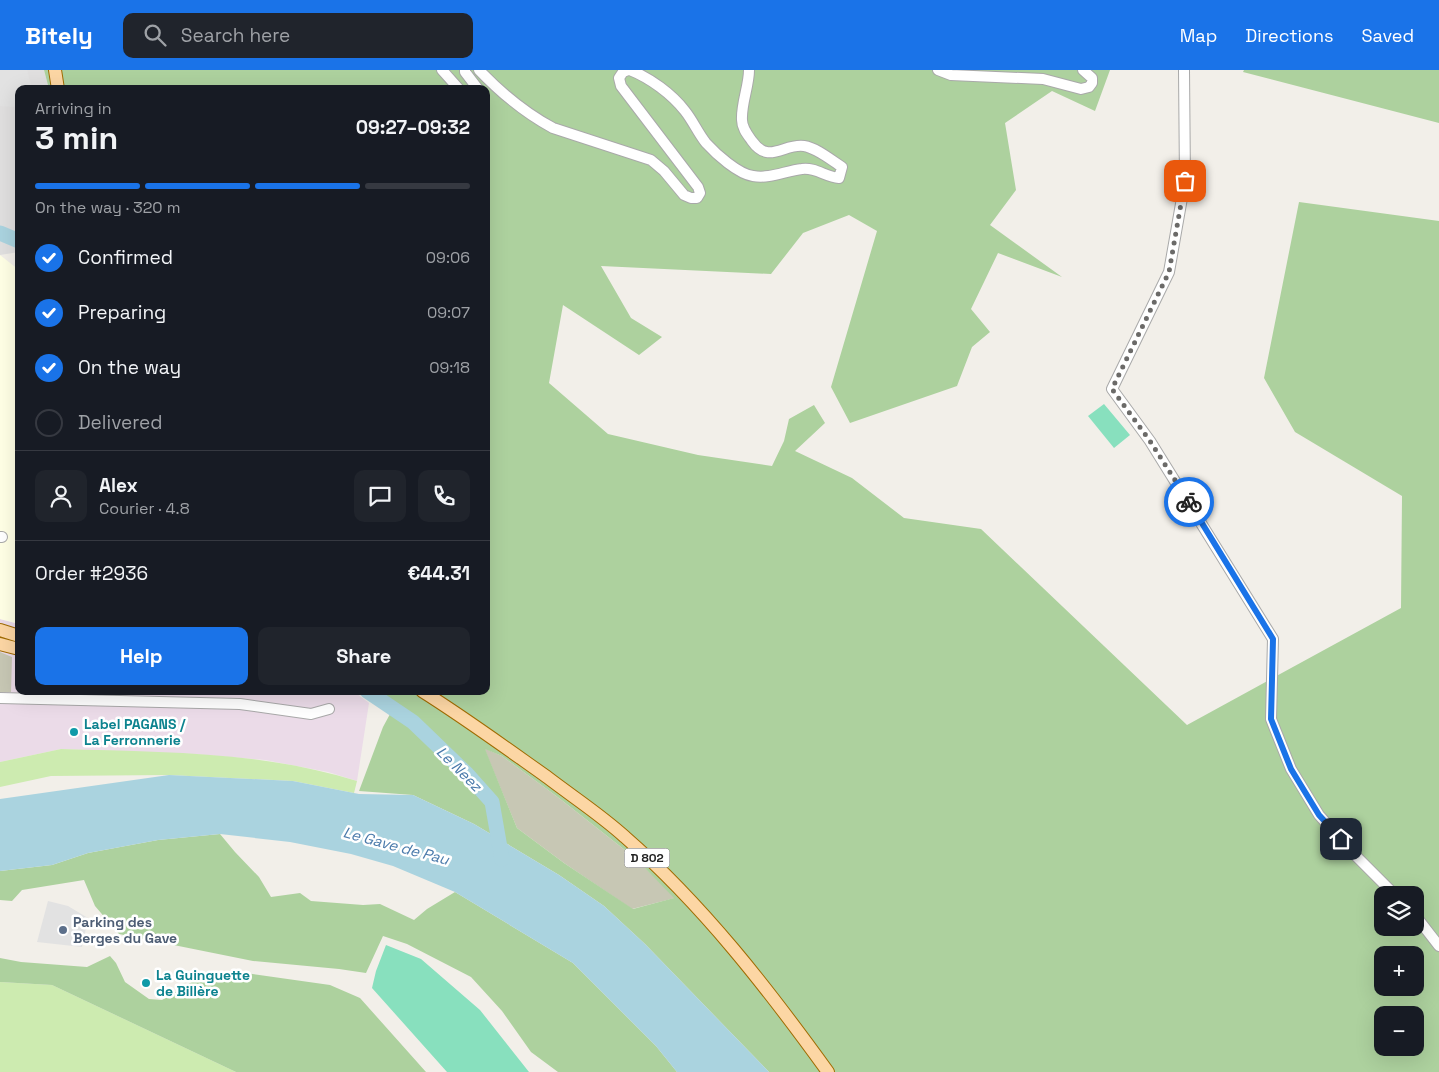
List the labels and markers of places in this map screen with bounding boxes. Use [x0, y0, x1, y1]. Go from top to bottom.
pin [1164, 160, 1206, 202]
place label: Label PAGANS / La Ferronnerie [84, 715, 186, 749]
marker: Label PAGANS / La Ferronnerie [68, 726, 80, 738]
pin [1320, 818, 1362, 860]
place label: Parking des Berges du Gave [73, 913, 177, 947]
marker: Parking des Berges du Gave [57, 924, 69, 936]
place label: La Guinguette de Billère [156, 966, 250, 1000]
marker: La Guinguette de Billère [140, 977, 152, 989]

